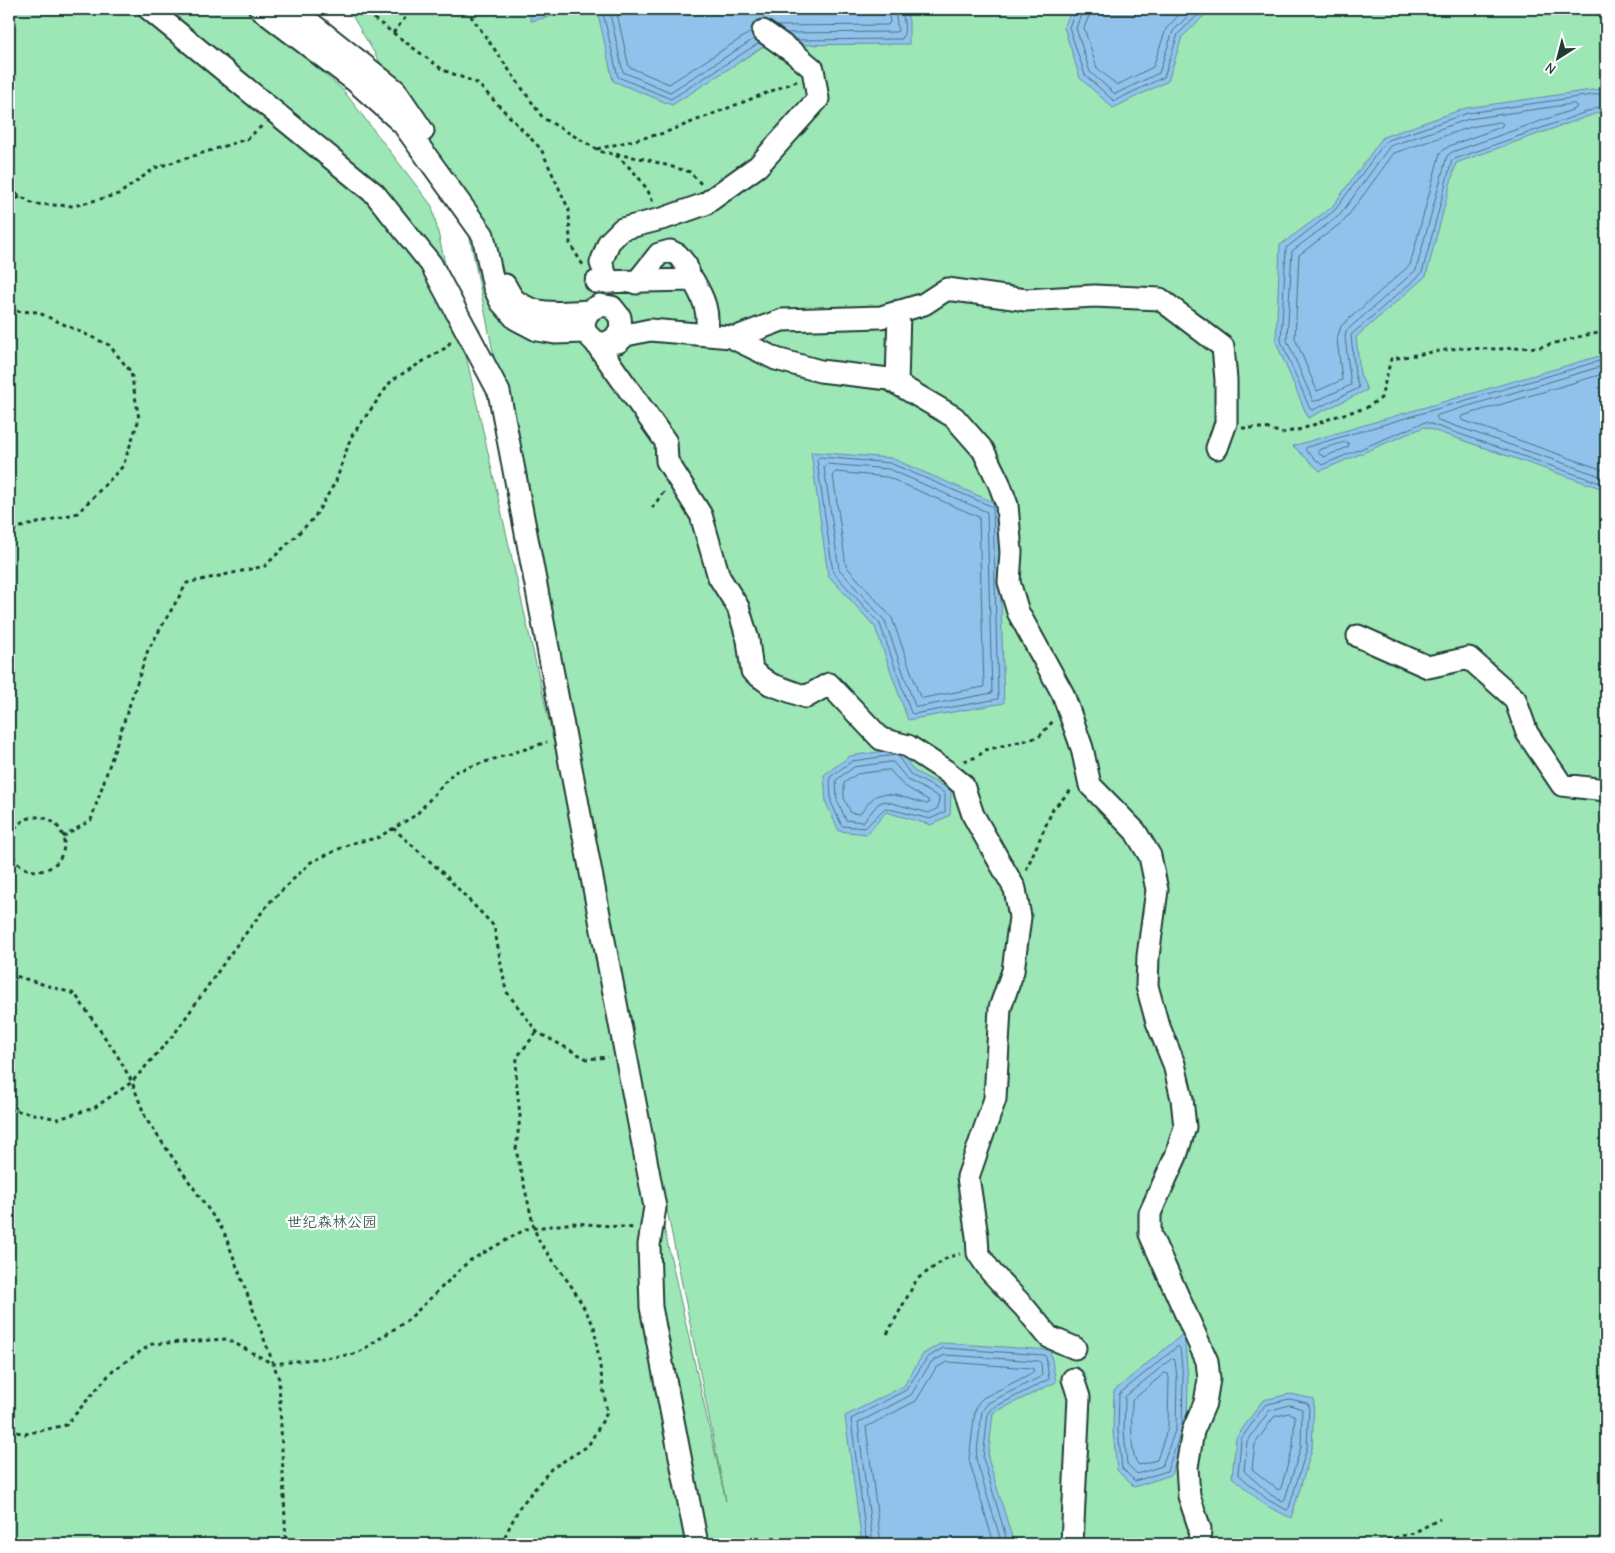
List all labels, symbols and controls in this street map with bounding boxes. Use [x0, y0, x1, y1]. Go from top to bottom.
north arrow [1532, 32, 1582, 82]
text: N [1542, 59, 1559, 78]
park label: 世纪森林公园 [287, 1213, 377, 1231]

